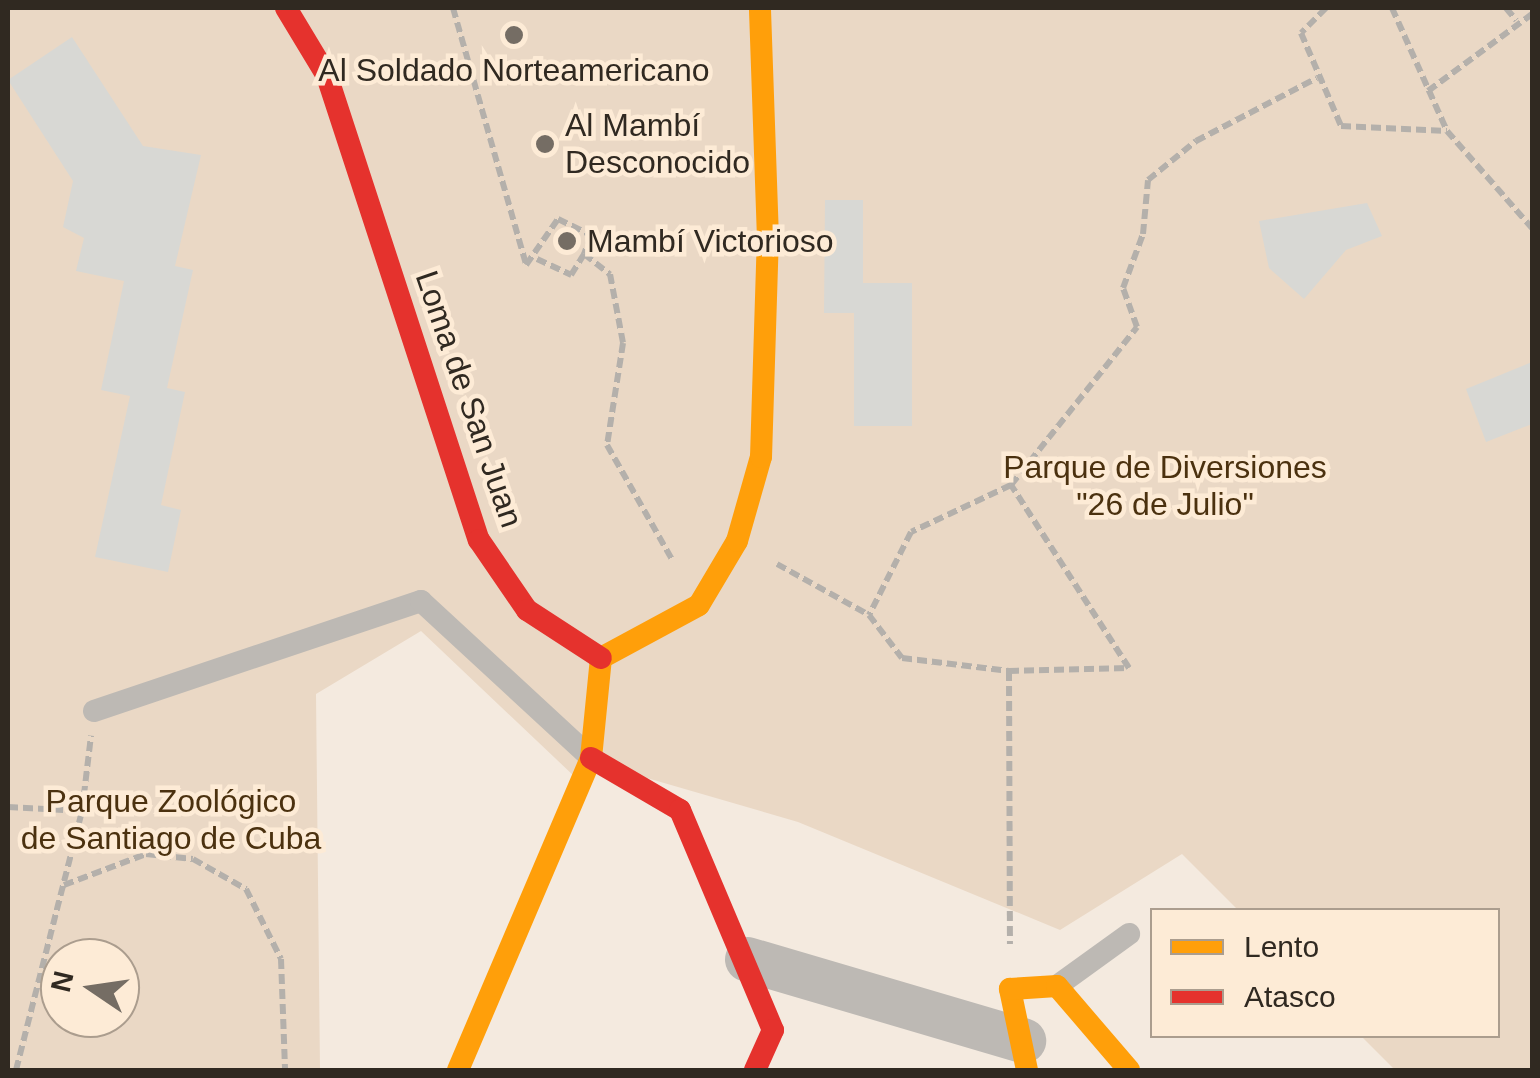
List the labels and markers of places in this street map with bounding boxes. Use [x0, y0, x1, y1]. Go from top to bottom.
marker: Al Soldado Norteamericano [503, 24, 525, 46]
place label: Al Soldado Norteamericano [318, 51, 710, 89]
place label: Al Mambí Desconocido [565, 107, 750, 182]
marker: Al Mambí Desconocido [534, 133, 556, 155]
place label: Mambí Victorioso [587, 222, 834, 260]
marker: Mambí Victorioso [556, 230, 578, 252]

